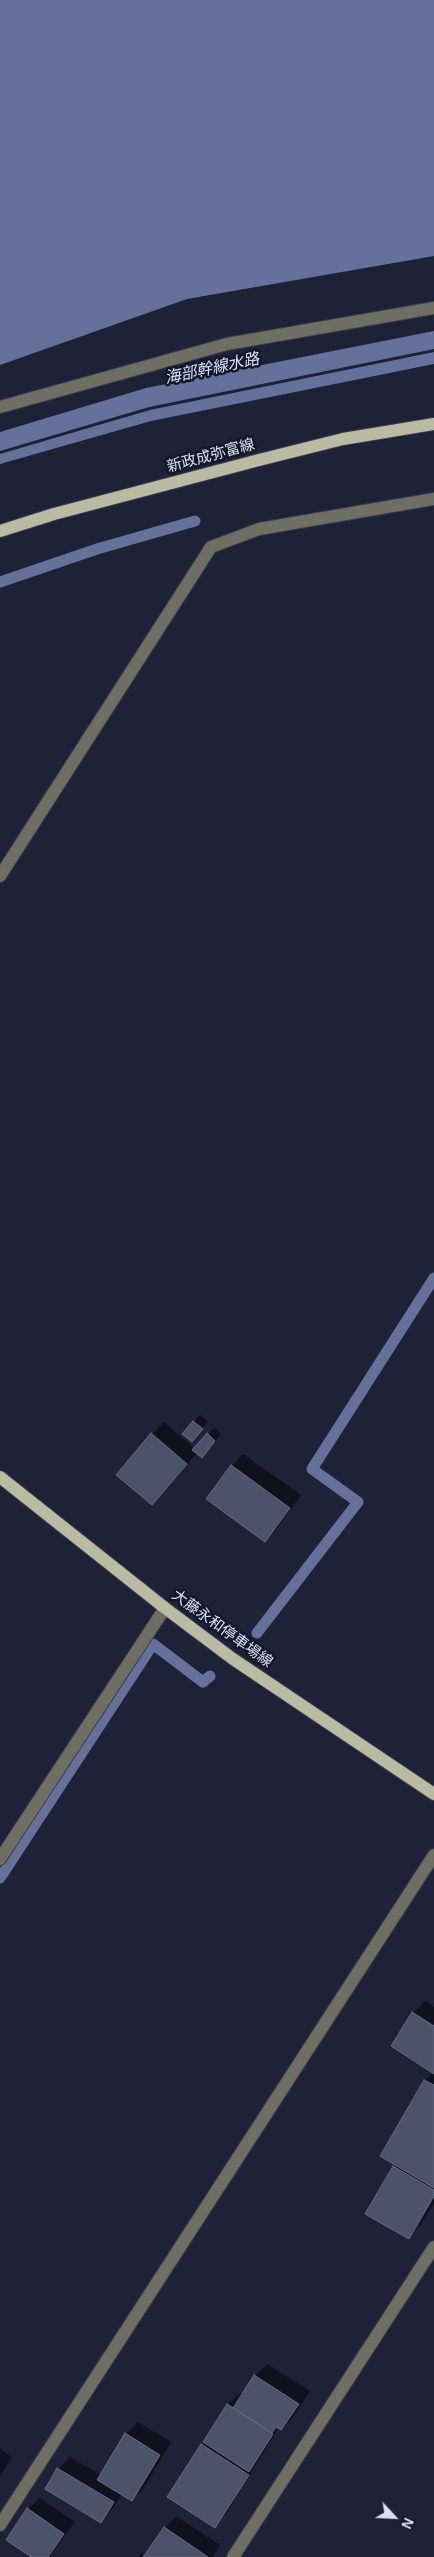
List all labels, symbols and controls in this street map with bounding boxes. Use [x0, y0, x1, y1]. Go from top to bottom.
water label: 海部幹線水路 [163, 350, 261, 388]
street label: 新政成弥富線 [165, 436, 257, 476]
street label: 大藤永和停車場線 [168, 1586, 276, 1672]
north arrow [369, 2492, 419, 2542]
text: N [398, 2515, 417, 2531]

